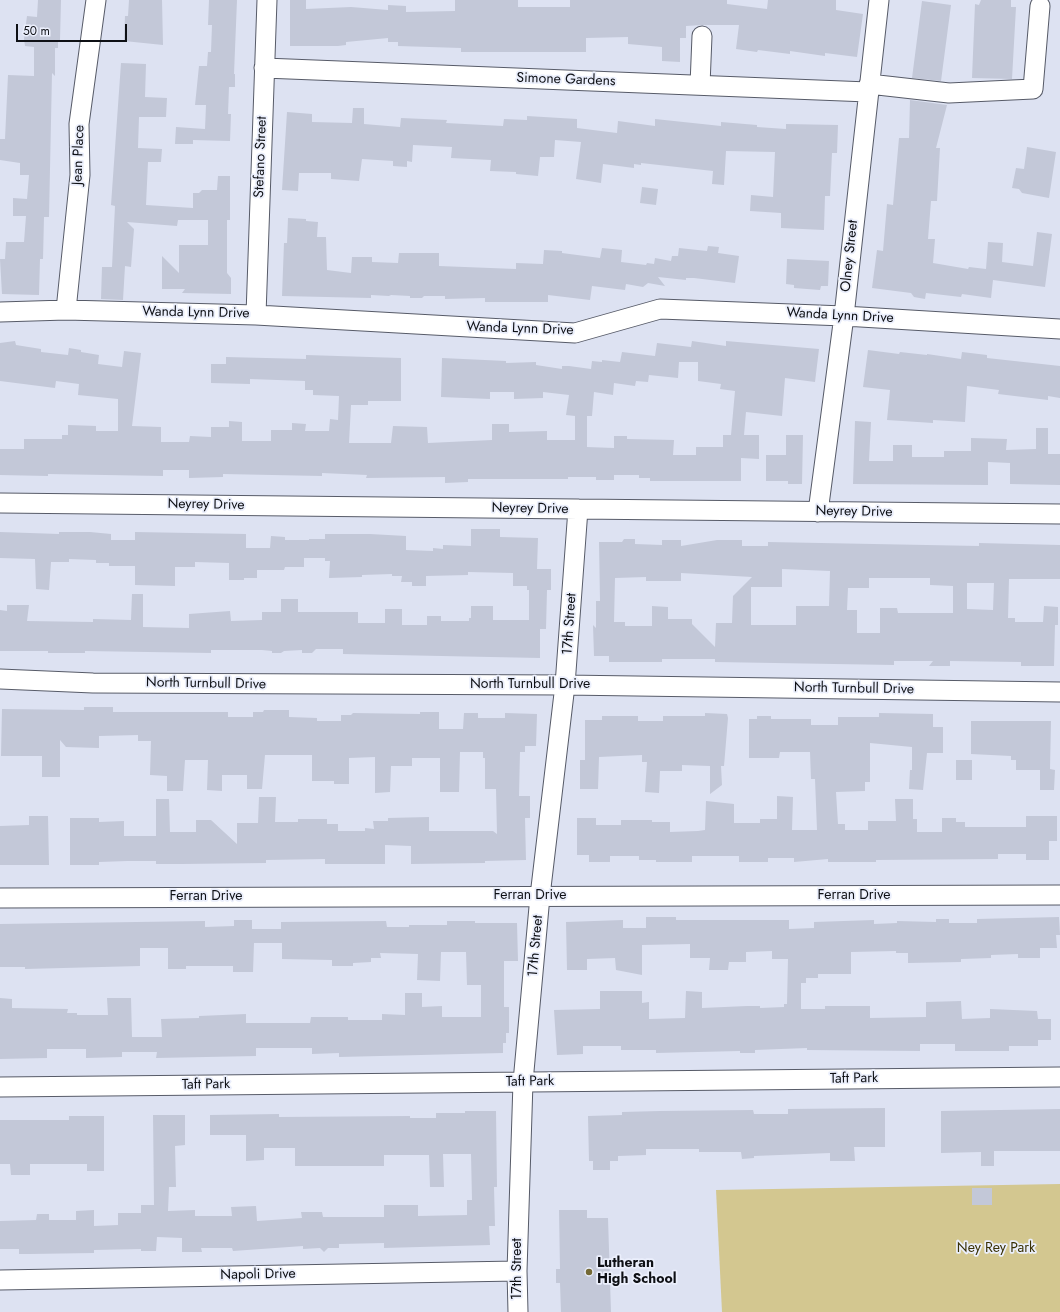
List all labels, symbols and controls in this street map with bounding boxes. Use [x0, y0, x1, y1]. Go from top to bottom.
scale bar [18, 16, 129, 42]
text: 50 m [23, 22, 50, 40]
street label: Simone Gardens [516, 70, 616, 90]
street label: Stefano Street [251, 116, 271, 198]
street label: Jean Place [70, 125, 88, 185]
street label: Olney Street [838, 219, 862, 293]
street label: Wanda Lynn Drive [142, 304, 250, 322]
street label: Wanda Lynn Drive [786, 305, 894, 327]
street label: Wanda Lynn Drive [466, 319, 574, 339]
street label: Neyrey Drive [167, 496, 245, 514]
street label: Neyrey Drive [491, 500, 569, 518]
street label: Neyrey Drive [815, 503, 893, 521]
street label: 17th Street [559, 593, 581, 655]
street label: North Turnbull Drive [146, 675, 266, 693]
street label: North Turnbull Drive [470, 677, 590, 693]
street label: North Turnbull Drive [794, 680, 914, 698]
street label: Ferran Drive [494, 888, 566, 904]
street label: Ferran Drive [818, 888, 890, 904]
street label: Ferran Drive [170, 889, 242, 905]
street label: 17th Street [525, 914, 547, 978]
street label: Taft Park [830, 1070, 878, 1088]
street label: Taft Park [506, 1073, 554, 1091]
street label: Taft Park [182, 1076, 230, 1094]
street label: 17th Street [510, 1238, 526, 1300]
park label: Ney Rey Park [957, 1241, 1035, 1257]
place label: Lutheran High School [597, 1256, 677, 1288]
street label: Napoli Drive [220, 1266, 296, 1284]
marker: Lutheran High School [584, 1267, 594, 1277]

